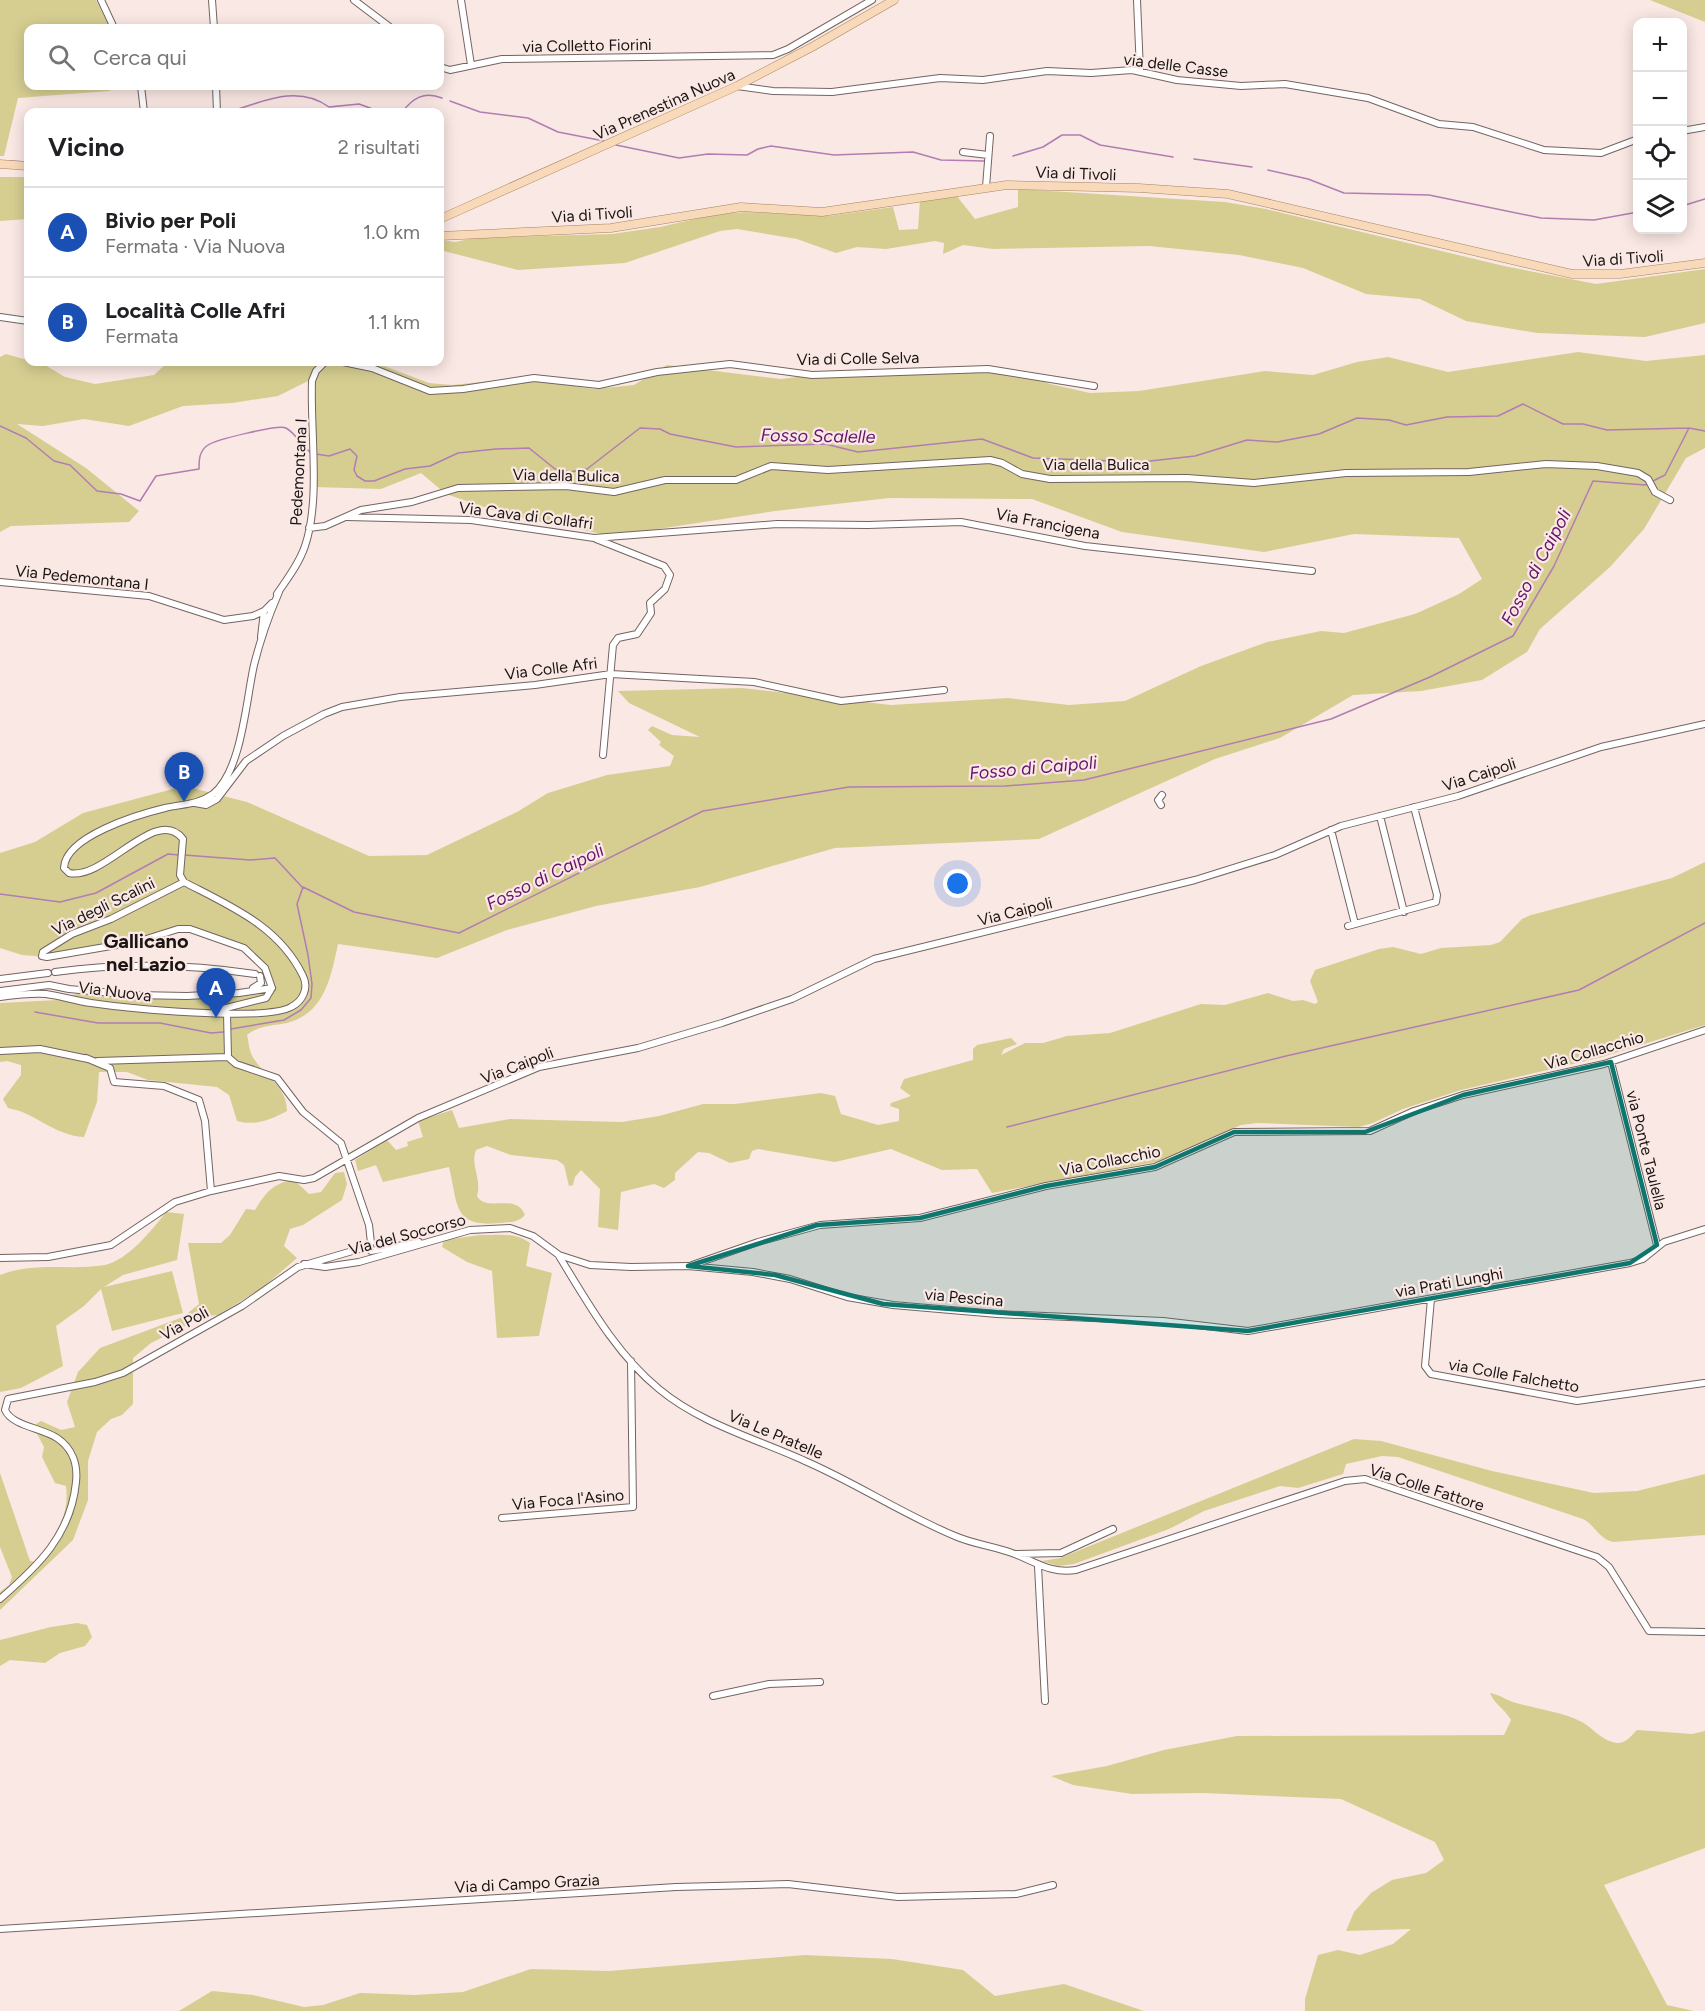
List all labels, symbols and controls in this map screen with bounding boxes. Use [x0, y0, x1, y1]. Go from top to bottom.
map controls [1633, 18, 1687, 234]
button: + [1633, 18, 1687, 72]
search box [24, 24, 444, 90]
street label: via Colletto Fiorini [522, 35, 652, 56]
icon: search [45, 41, 78, 74]
text: Cerca qui [93, 44, 187, 71]
street label: via delle Casse [1123, 50, 1230, 81]
street label: Via Prenestina Nuova [591, 65, 738, 144]
button: − [1633, 72, 1687, 126]
button: locate [1633, 126, 1687, 180]
text: Vicino [48, 131, 124, 163]
text: 2 risultati [338, 135, 420, 159]
street label: Via di Tivoli [1035, 163, 1117, 184]
button: layers [1633, 180, 1687, 234]
street label: Via di Tivoli [551, 202, 633, 227]
text: Bivio per Poli [105, 207, 236, 234]
text: A [60, 220, 75, 244]
text: 1.0 km [363, 220, 420, 244]
text: Fermata · Via Nuova [105, 234, 285, 258]
street label: Via di Tivoli [1582, 246, 1664, 271]
text: Località Colle Afri [105, 297, 285, 324]
text: B [61, 310, 74, 334]
text: 1.1 km [368, 310, 420, 334]
text: Fermata [105, 324, 178, 348]
street label: Via di Colle Selva [796, 348, 920, 369]
street label: Pedemontana I [286, 418, 311, 526]
water label: Fosso Scalelle [760, 424, 876, 448]
street label: Via della Bulica [1043, 455, 1149, 474]
street label: Via della Bulica [512, 465, 620, 486]
street label: Via Cava di Collafri [458, 498, 594, 533]
street label: Via Francigena [994, 504, 1102, 543]
water label: Fosso di Caipoli [1496, 505, 1576, 629]
street label: Via Pedemontana I [14, 561, 150, 594]
street label: Via Colle Afri [504, 653, 599, 684]
water label: Fosso di Caipoli [968, 751, 1099, 785]
pin: B [164, 752, 204, 802]
street label: Via Caipoli [1440, 754, 1518, 795]
water label: Fosso di Caipoli [483, 839, 608, 915]
your location [943, 869, 972, 898]
street label: Via degli Scalini [49, 873, 158, 940]
street label: Via Caipoli [976, 893, 1054, 930]
district label: Gallicano nel Lazio [103, 929, 189, 976]
pin: A [196, 968, 236, 1018]
street label: Via Nuova [77, 978, 153, 1005]
street label: Via Collacchio [1542, 1027, 1646, 1074]
street label: Via Caipoli [478, 1043, 556, 1088]
street label: via Ponte Taulella [1622, 1088, 1671, 1212]
street label: Via Collacchio [1058, 1141, 1162, 1180]
street label: Via del Soccorso [347, 1210, 468, 1259]
street label: via Prati Lunghi [1394, 1264, 1504, 1301]
street label: via Pescina [924, 1285, 1004, 1310]
street label: Via Poli [157, 1302, 212, 1344]
street label: via Colle Falchetto [1447, 1355, 1581, 1396]
street label: Via Le Pratelle [726, 1406, 826, 1463]
street label: Via Colle Fattore [1367, 1460, 1487, 1515]
street label: Via Foca l'Asino [511, 1485, 625, 1514]
street label: Via di Campo Grazia [454, 1870, 600, 1897]

